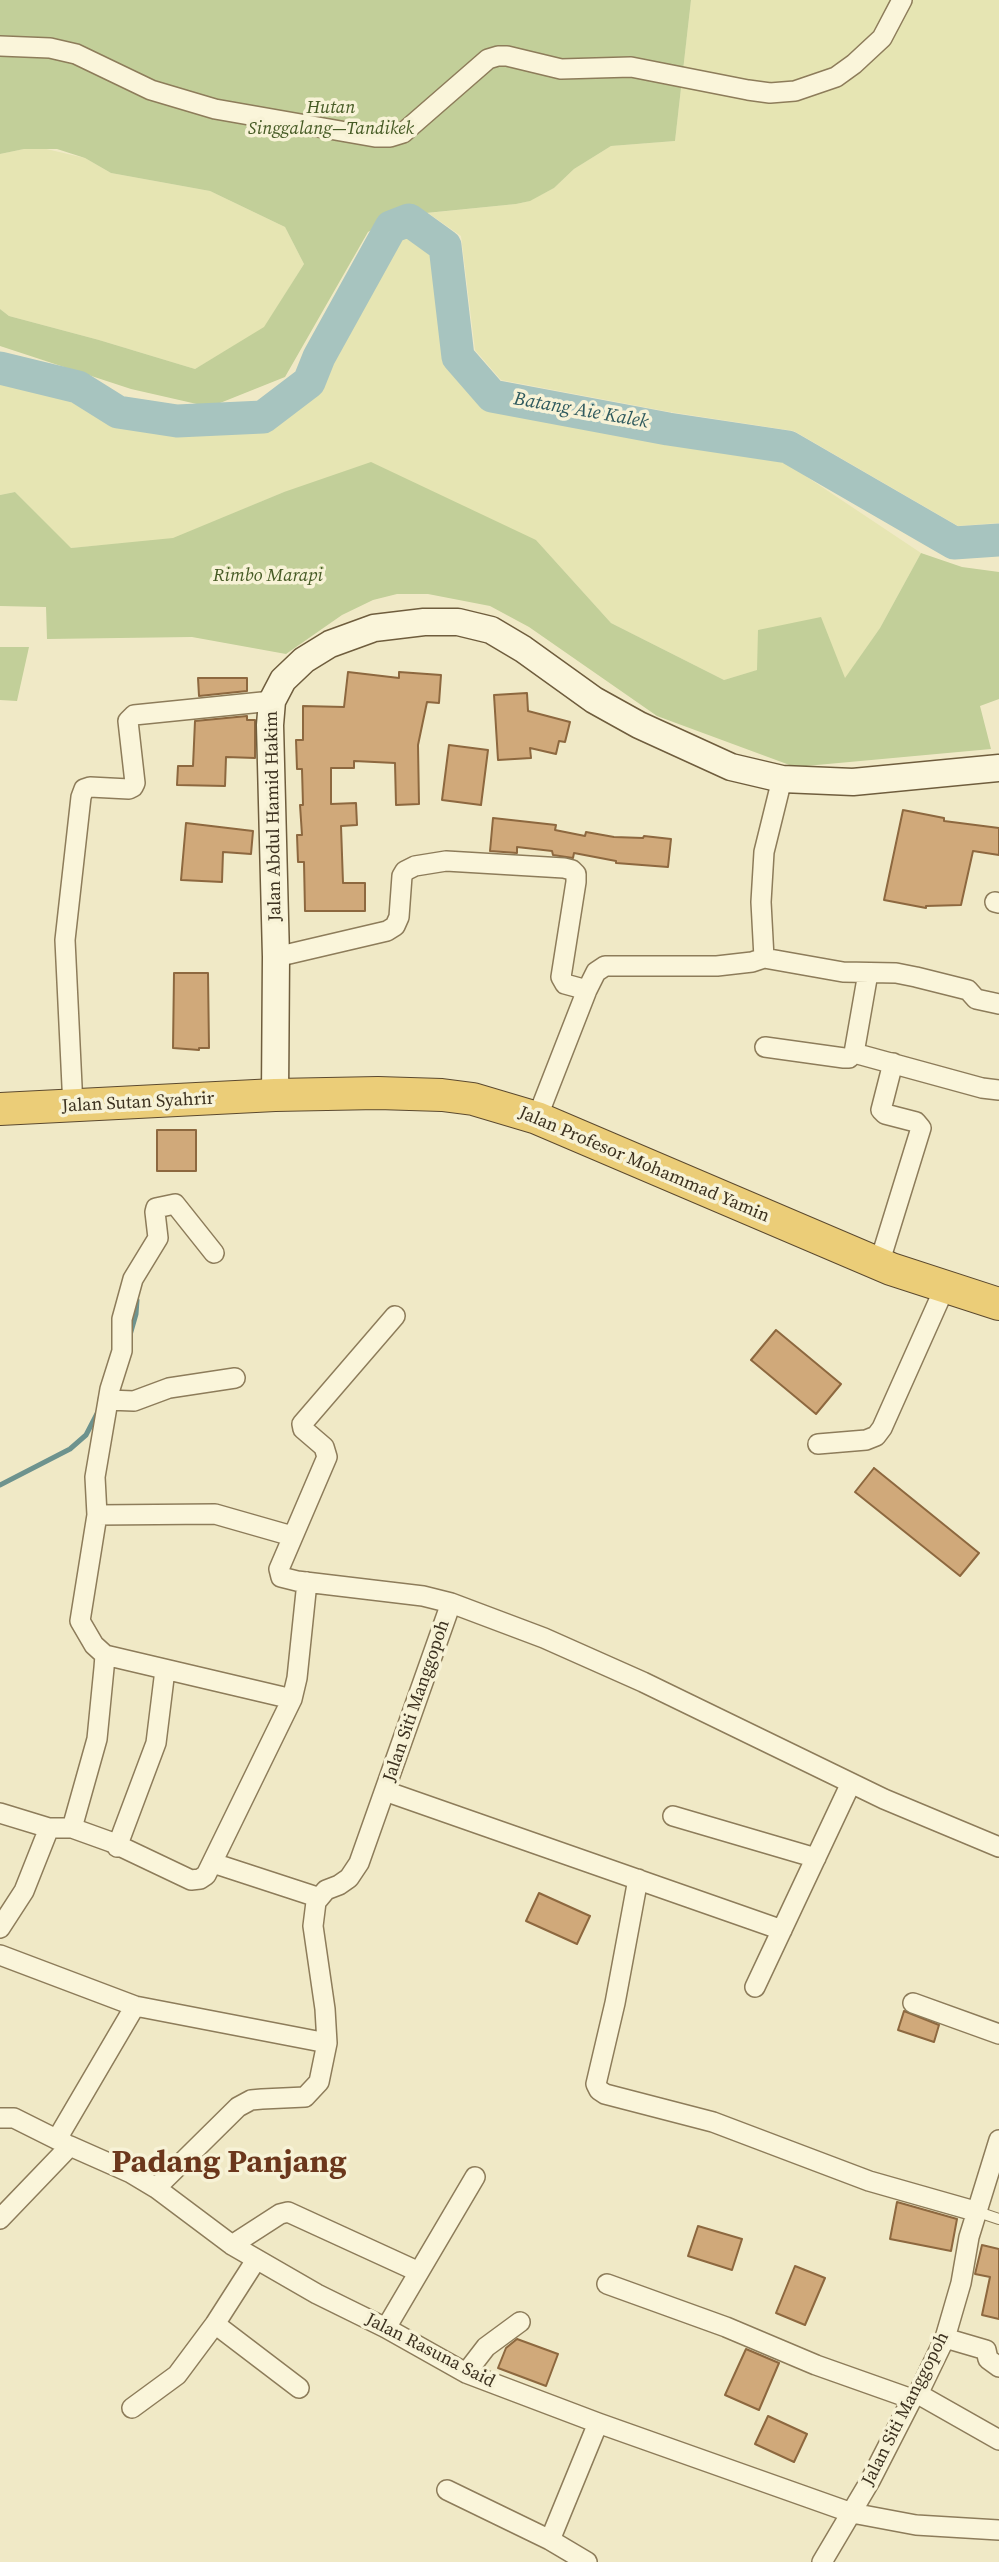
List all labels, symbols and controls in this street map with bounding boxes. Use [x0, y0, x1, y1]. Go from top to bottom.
park label: Hutan Singgalang—Tandikek [248, 97, 414, 140]
water label: Batang Aie Kalek [512, 388, 650, 434]
park label: Rimbo Marapi [213, 565, 323, 587]
street label: Jalan Abdul Hamid Hakim [261, 711, 287, 921]
street label: Jalan Sutan Syahrir [61, 1088, 215, 1118]
street label: Jalan Profesor Mohammad Yamin [515, 1102, 773, 1228]
street label: Jalan Siti Manggopoh [379, 1617, 455, 1785]
district label: Padang Panjang [111, 2145, 347, 2183]
street label: Jalan Rasuna Said [362, 2309, 498, 2393]
street label: Jalan Siti Manggopoh [858, 2329, 954, 2489]

